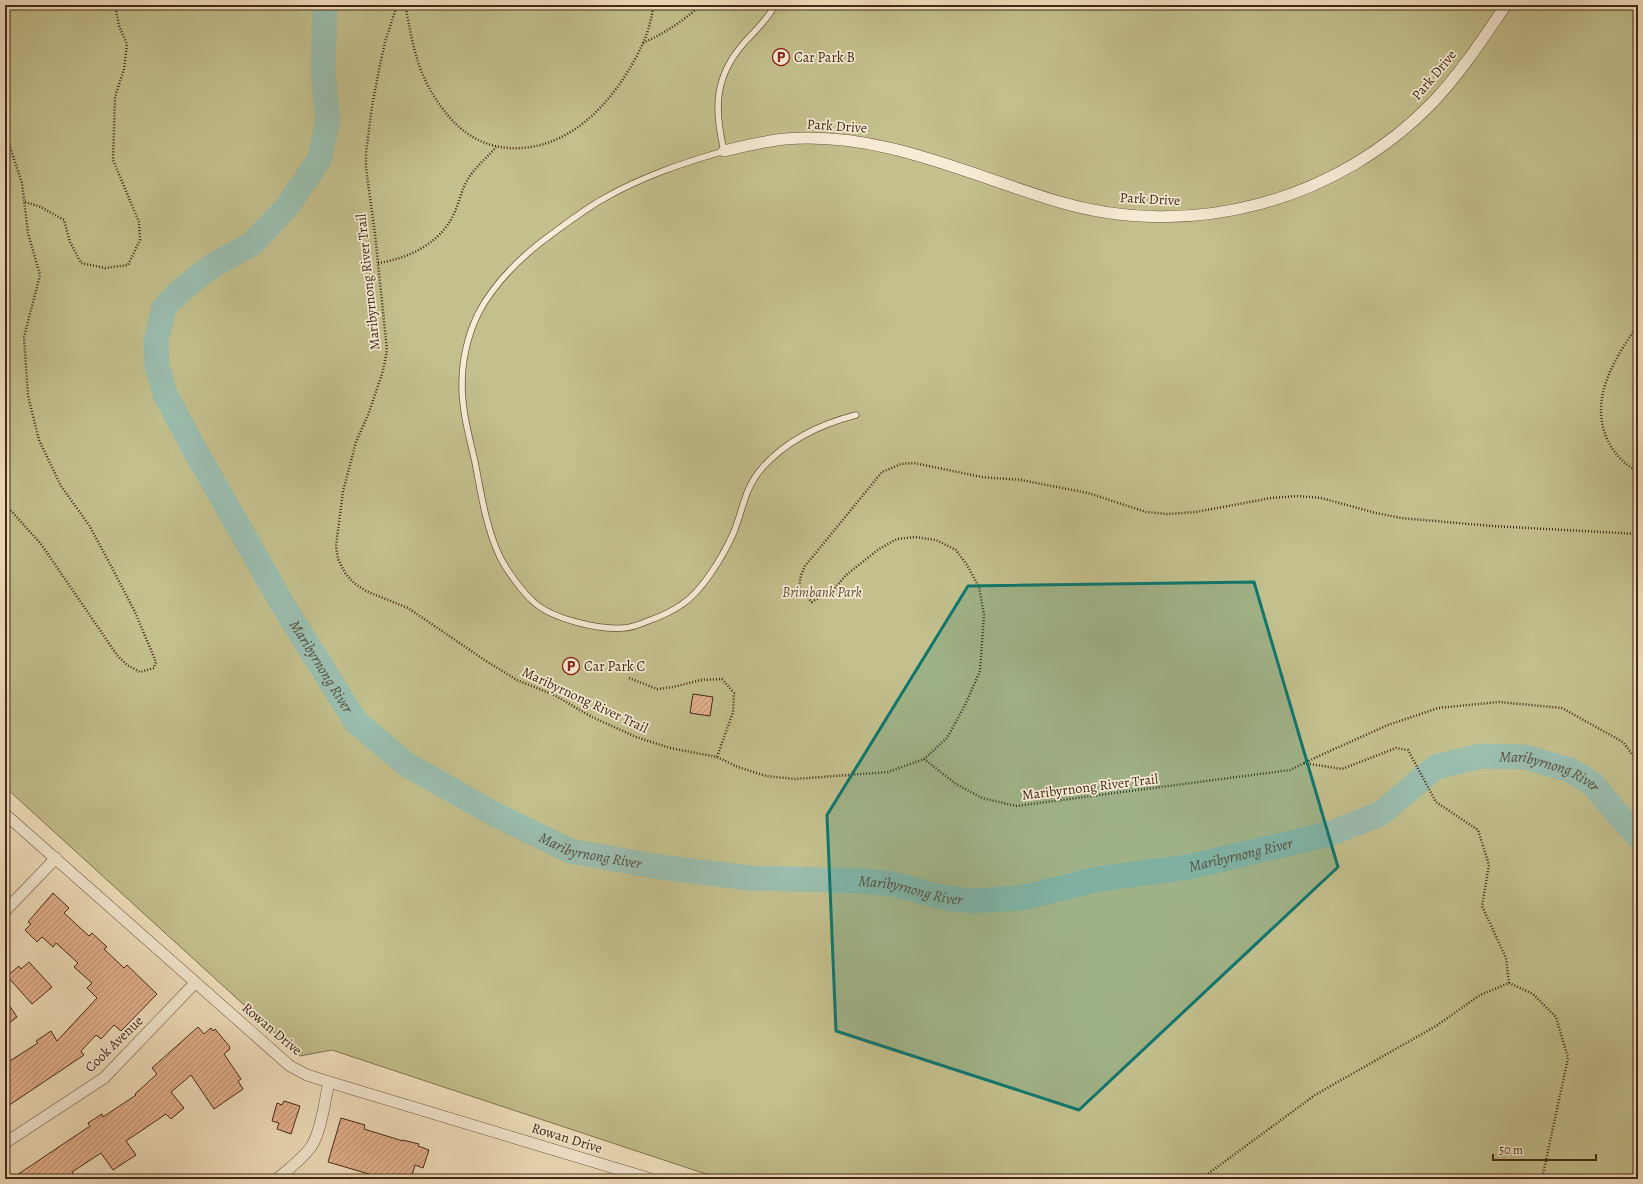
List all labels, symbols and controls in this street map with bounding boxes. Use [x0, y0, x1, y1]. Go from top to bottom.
street label: Park Drive [1407, 46, 1461, 104]
parking icon: Car Park B [771, 47, 791, 67]
place label: Car Park B [794, 48, 855, 67]
street label: Park Drive [806, 114, 868, 138]
street label: Park Drive [1119, 188, 1181, 210]
street label: Maribyrnong River Trail [351, 212, 385, 351]
park label: Brimbank Park [782, 583, 862, 602]
water label: Maribyrnong River [285, 616, 358, 717]
parking icon: Car Park C [561, 656, 581, 676]
place label: Car Park C [584, 657, 645, 676]
street label: Maribyrnong River Trail [519, 662, 652, 738]
water label: Maribyrnong River [1499, 746, 1605, 796]
street label: Maribyrnong River Trail [1021, 769, 1160, 805]
water label: Maribyrnong River [536, 827, 644, 874]
water label: Maribyrnong River [1187, 833, 1295, 877]
water label: Maribyrnong River [858, 871, 964, 910]
street label: Rowan Drive [238, 998, 306, 1060]
street label: Cook Avenue [81, 1012, 147, 1076]
street label: Rowan Drive [529, 1118, 605, 1158]
scale bar [1493, 1136, 1596, 1162]
text: 50 m [1499, 1142, 1523, 1158]

